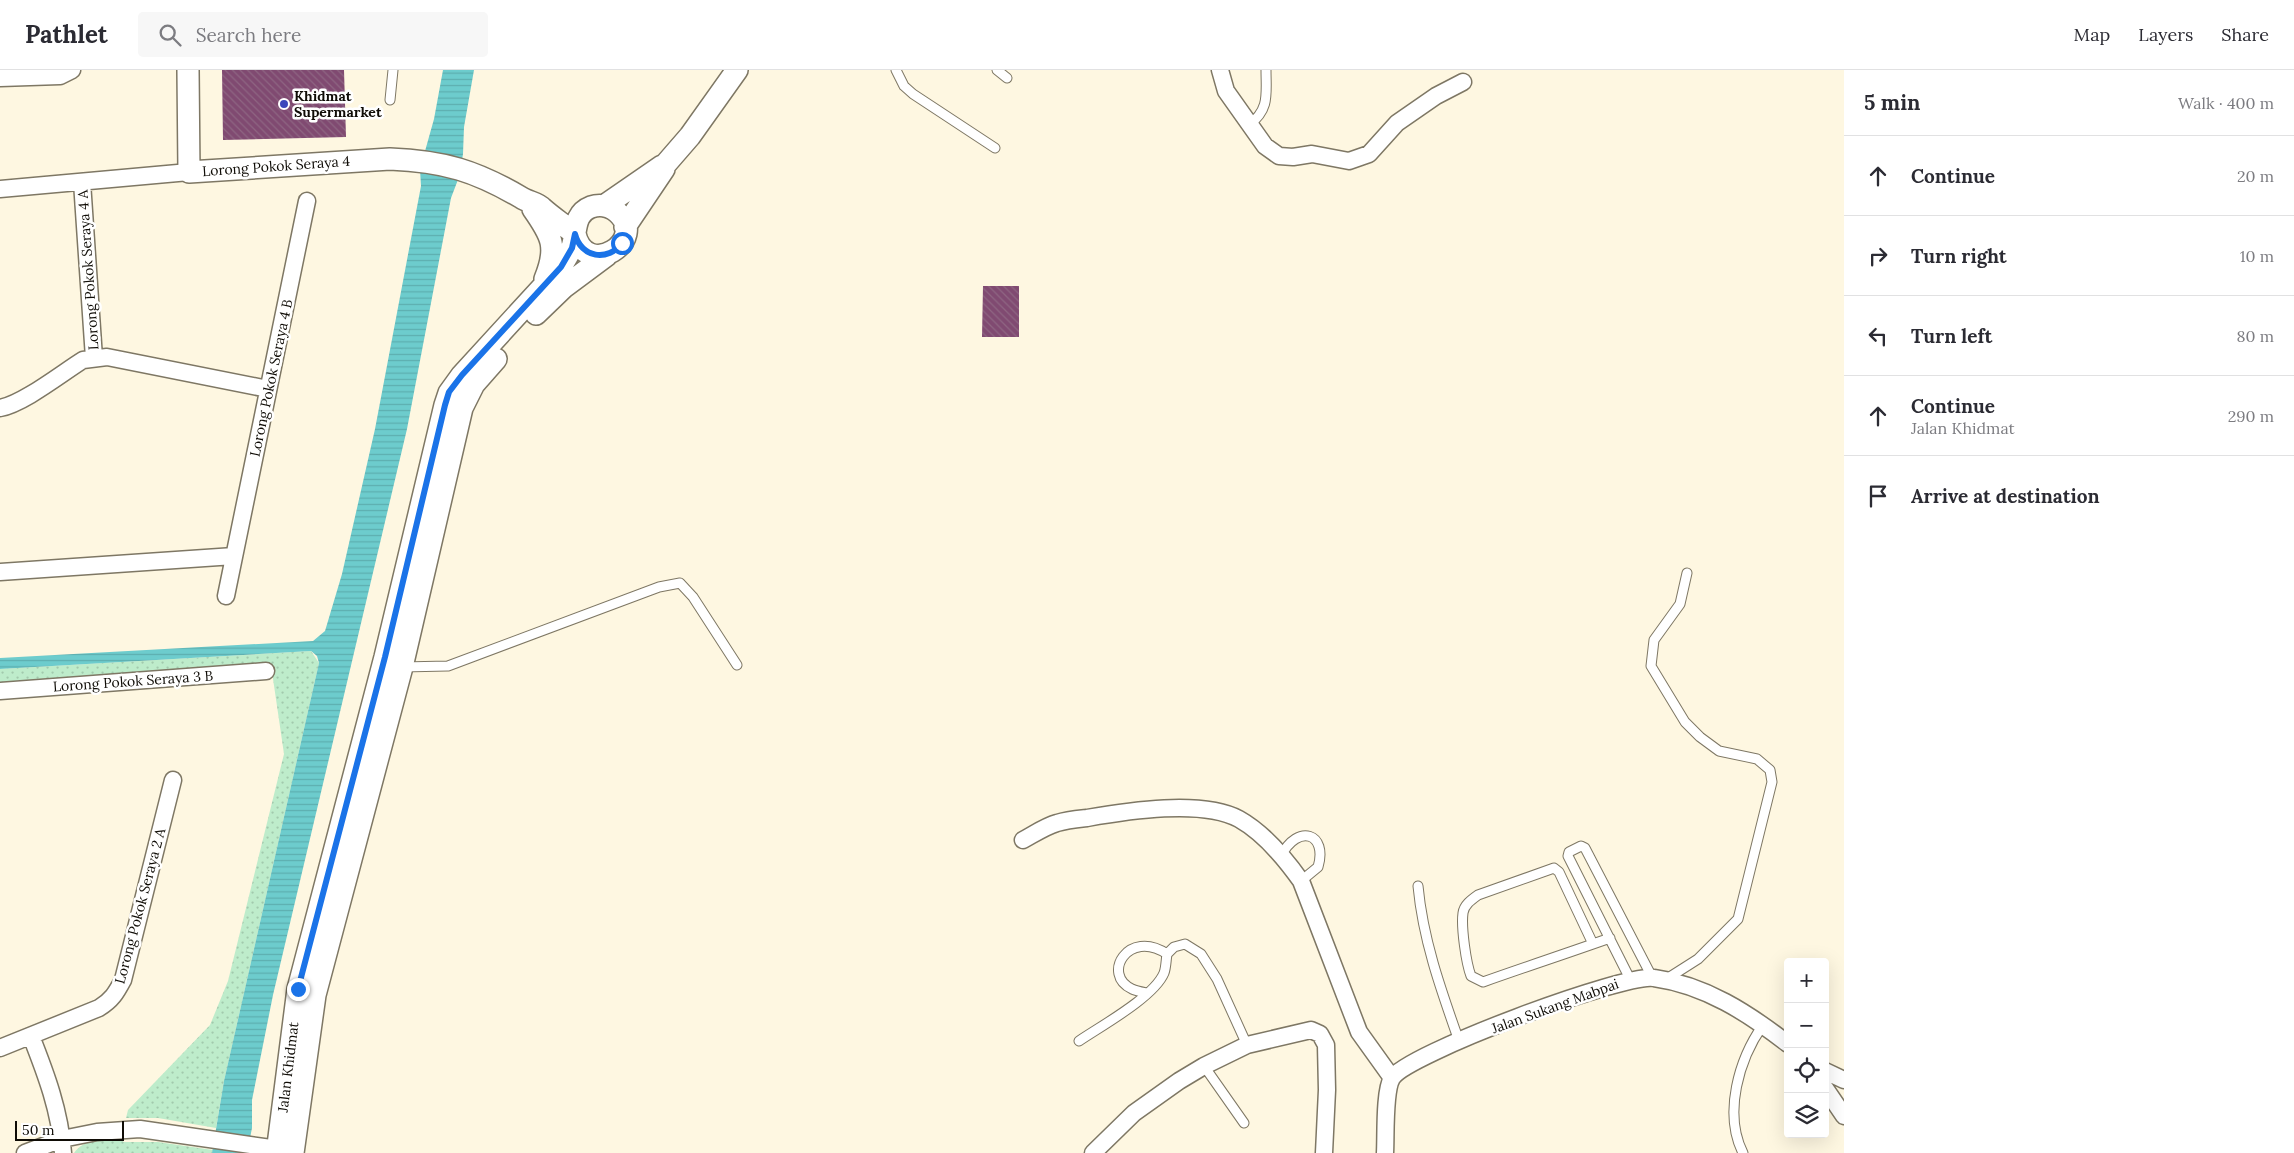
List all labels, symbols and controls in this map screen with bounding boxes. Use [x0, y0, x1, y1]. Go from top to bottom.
search box [138, 12, 488, 57]
text: Pathlet [25, 19, 108, 50]
icon: search [156, 21, 184, 49]
text: Search here [196, 23, 301, 47]
text: Map [2074, 23, 2110, 46]
text: Layers [2138, 23, 2193, 46]
text: Share [2221, 23, 2269, 46]
place label: Khidmat Supermarket [294, 87, 382, 121]
text: 5 min [1864, 89, 1920, 116]
text: Walk · 400 m [2178, 93, 2274, 113]
marker: Khidmat Supermarket [278, 98, 290, 110]
street label: Lorong Pokok Seraya 4 [201, 152, 351, 180]
icon: ahead [1864, 162, 1892, 190]
text: Continue [1911, 164, 1995, 188]
text: 20 m [2237, 166, 2274, 186]
street label: Lorong Pokok Seraya 4 A [73, 189, 103, 351]
route start [611, 232, 634, 255]
icon: right [1864, 242, 1892, 270]
text: Turn right [1911, 244, 2007, 268]
text: 10 m [2240, 246, 2274, 266]
street label: Lorong Pokok Seraya 4 B [246, 297, 297, 458]
icon: left [1864, 322, 1892, 350]
text: Turn left [1911, 324, 1992, 348]
text: 80 m [2237, 326, 2274, 346]
text: Continue [1911, 394, 1995, 418]
icon: ahead [1864, 402, 1892, 430]
text: 290 m [2228, 406, 2274, 426]
text: Jalan Khidmat [1911, 418, 2015, 438]
icon: arrive [1864, 482, 1892, 510]
text: Arrive at destination [1911, 484, 2100, 508]
street label: Lorong Pokok Seraya 3 B [52, 666, 214, 696]
street label: Lorong Pokok Seraya 2 A [111, 826, 170, 986]
map controls [1784, 958, 1829, 1138]
button: + [1784, 958, 1829, 1003]
street label: Jalan Sukang Mabpai [1488, 975, 1621, 1038]
route end [287, 978, 310, 1001]
button: − [1784, 1003, 1829, 1048]
street label: Jalan Khidmat [273, 1020, 303, 1114]
button: locate [1784, 1048, 1829, 1093]
button: layers [1784, 1093, 1829, 1138]
scale bar [15, 1118, 124, 1141]
text: 50 m [22, 1121, 55, 1139]

